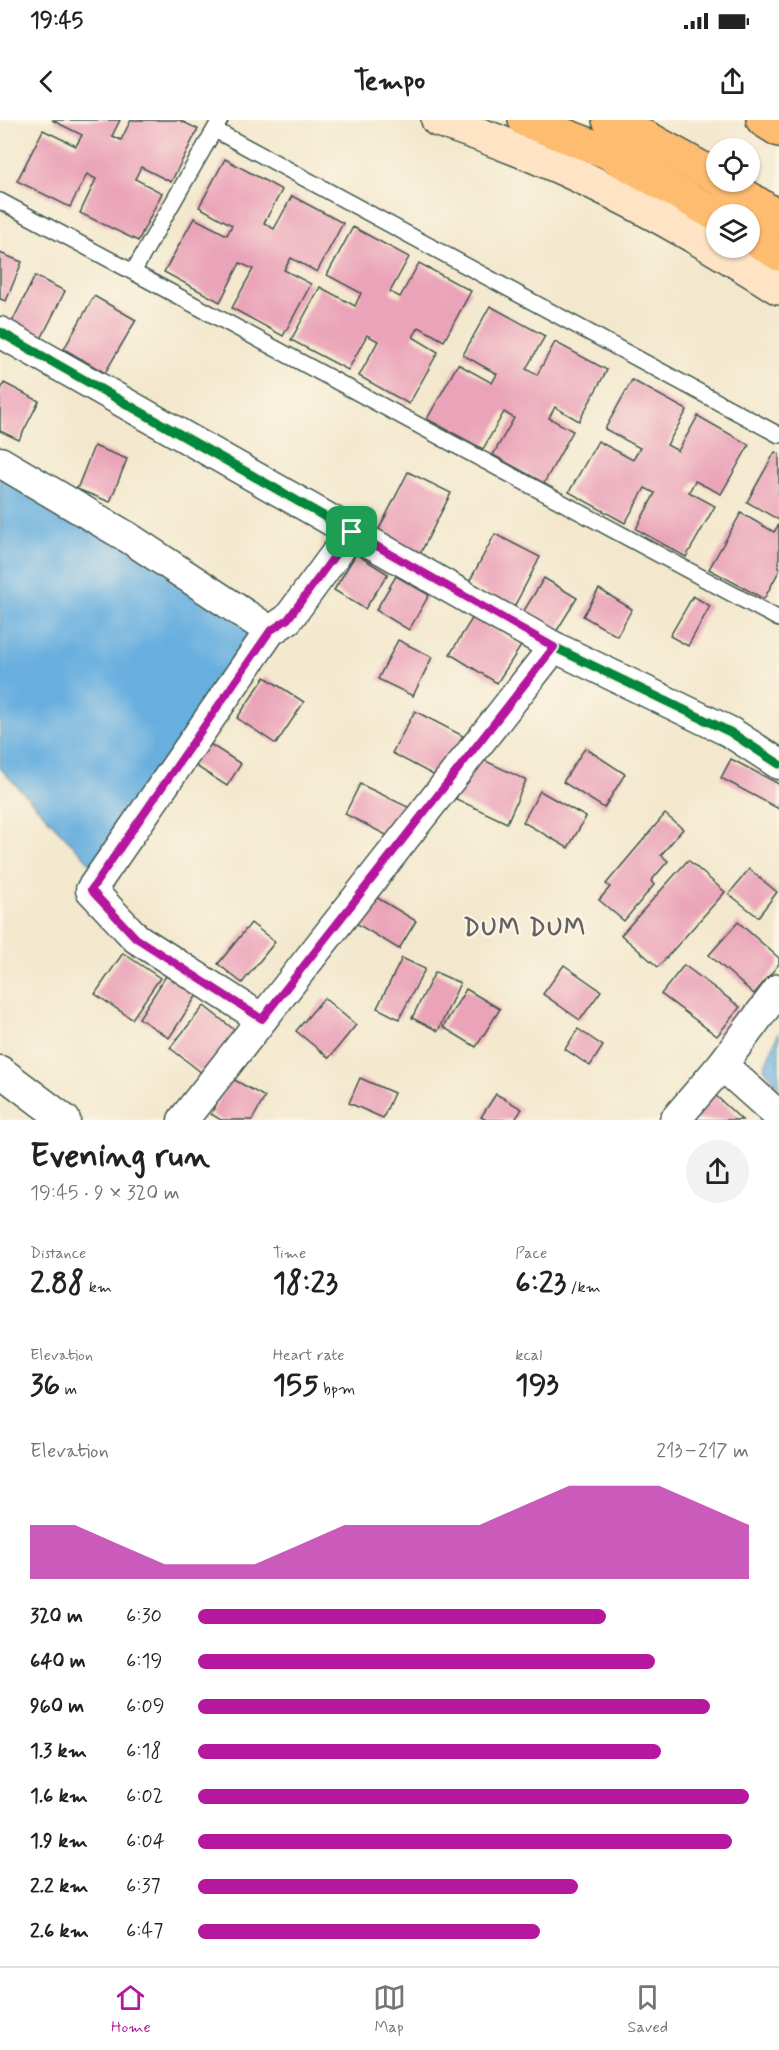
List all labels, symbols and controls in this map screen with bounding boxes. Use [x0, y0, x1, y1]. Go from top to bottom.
text: 19:45 [30, 7, 83, 35]
text: Tempo [354, 64, 425, 99]
icon: back [30, 65, 63, 98]
icon: share [716, 65, 749, 98]
map controls [706, 138, 760, 258]
button: locate [706, 138, 760, 192]
button: layers [706, 204, 760, 258]
pin [326, 506, 377, 557]
icon: arrive [335, 515, 368, 548]
district label: DUM DUM [463, 913, 587, 944]
text: Evening run [30, 1135, 210, 1179]
button: share [686, 1140, 749, 1203]
text: 19:45 · 9 × 320 m [30, 1180, 180, 1207]
text: Distance [30, 1243, 86, 1264]
text: Time [273, 1243, 306, 1264]
text: Pace [515, 1243, 547, 1264]
text: 2.88 [30, 1264, 84, 1303]
text: 18:23 [273, 1264, 338, 1303]
text: 6:23 [515, 1264, 566, 1303]
text: km [84, 1277, 112, 1298]
text: /km [566, 1277, 601, 1298]
text: Elevation [30, 1345, 93, 1366]
text: Heart rate [273, 1345, 345, 1366]
text: kcal [515, 1345, 542, 1366]
text: 36 [30, 1366, 60, 1405]
text: 155 [273, 1366, 319, 1405]
text: 193 [515, 1366, 559, 1405]
text: m [60, 1379, 77, 1400]
text: bpm [319, 1379, 355, 1400]
text: Elevation [30, 1438, 109, 1465]
text: 213–217 m [656, 1438, 749, 1465]
text: 320 m [30, 1603, 83, 1630]
text: 6:30 [126, 1603, 162, 1630]
text: 640 m [30, 1648, 86, 1675]
text: 6:19 [126, 1648, 162, 1675]
text: 960 m [30, 1693, 84, 1720]
text: 6:09 [126, 1693, 165, 1720]
text: 1.3 km [30, 1738, 87, 1765]
text: 6:18 [126, 1738, 161, 1765]
text: 1.6 km [30, 1783, 88, 1810]
text: 6:02 [126, 1783, 163, 1810]
text: 1.9 km [30, 1828, 88, 1855]
text: 6:04 [126, 1828, 165, 1855]
text: 2.2 km [30, 1873, 88, 1900]
text: 6:37 [126, 1873, 161, 1900]
text: 2.6 km [30, 1918, 89, 1945]
text: 6:47 [126, 1918, 163, 1945]
tab: Home [111, 1981, 151, 2038]
tab: Map [373, 1981, 406, 2038]
tab: Saved [628, 1981, 668, 2038]

